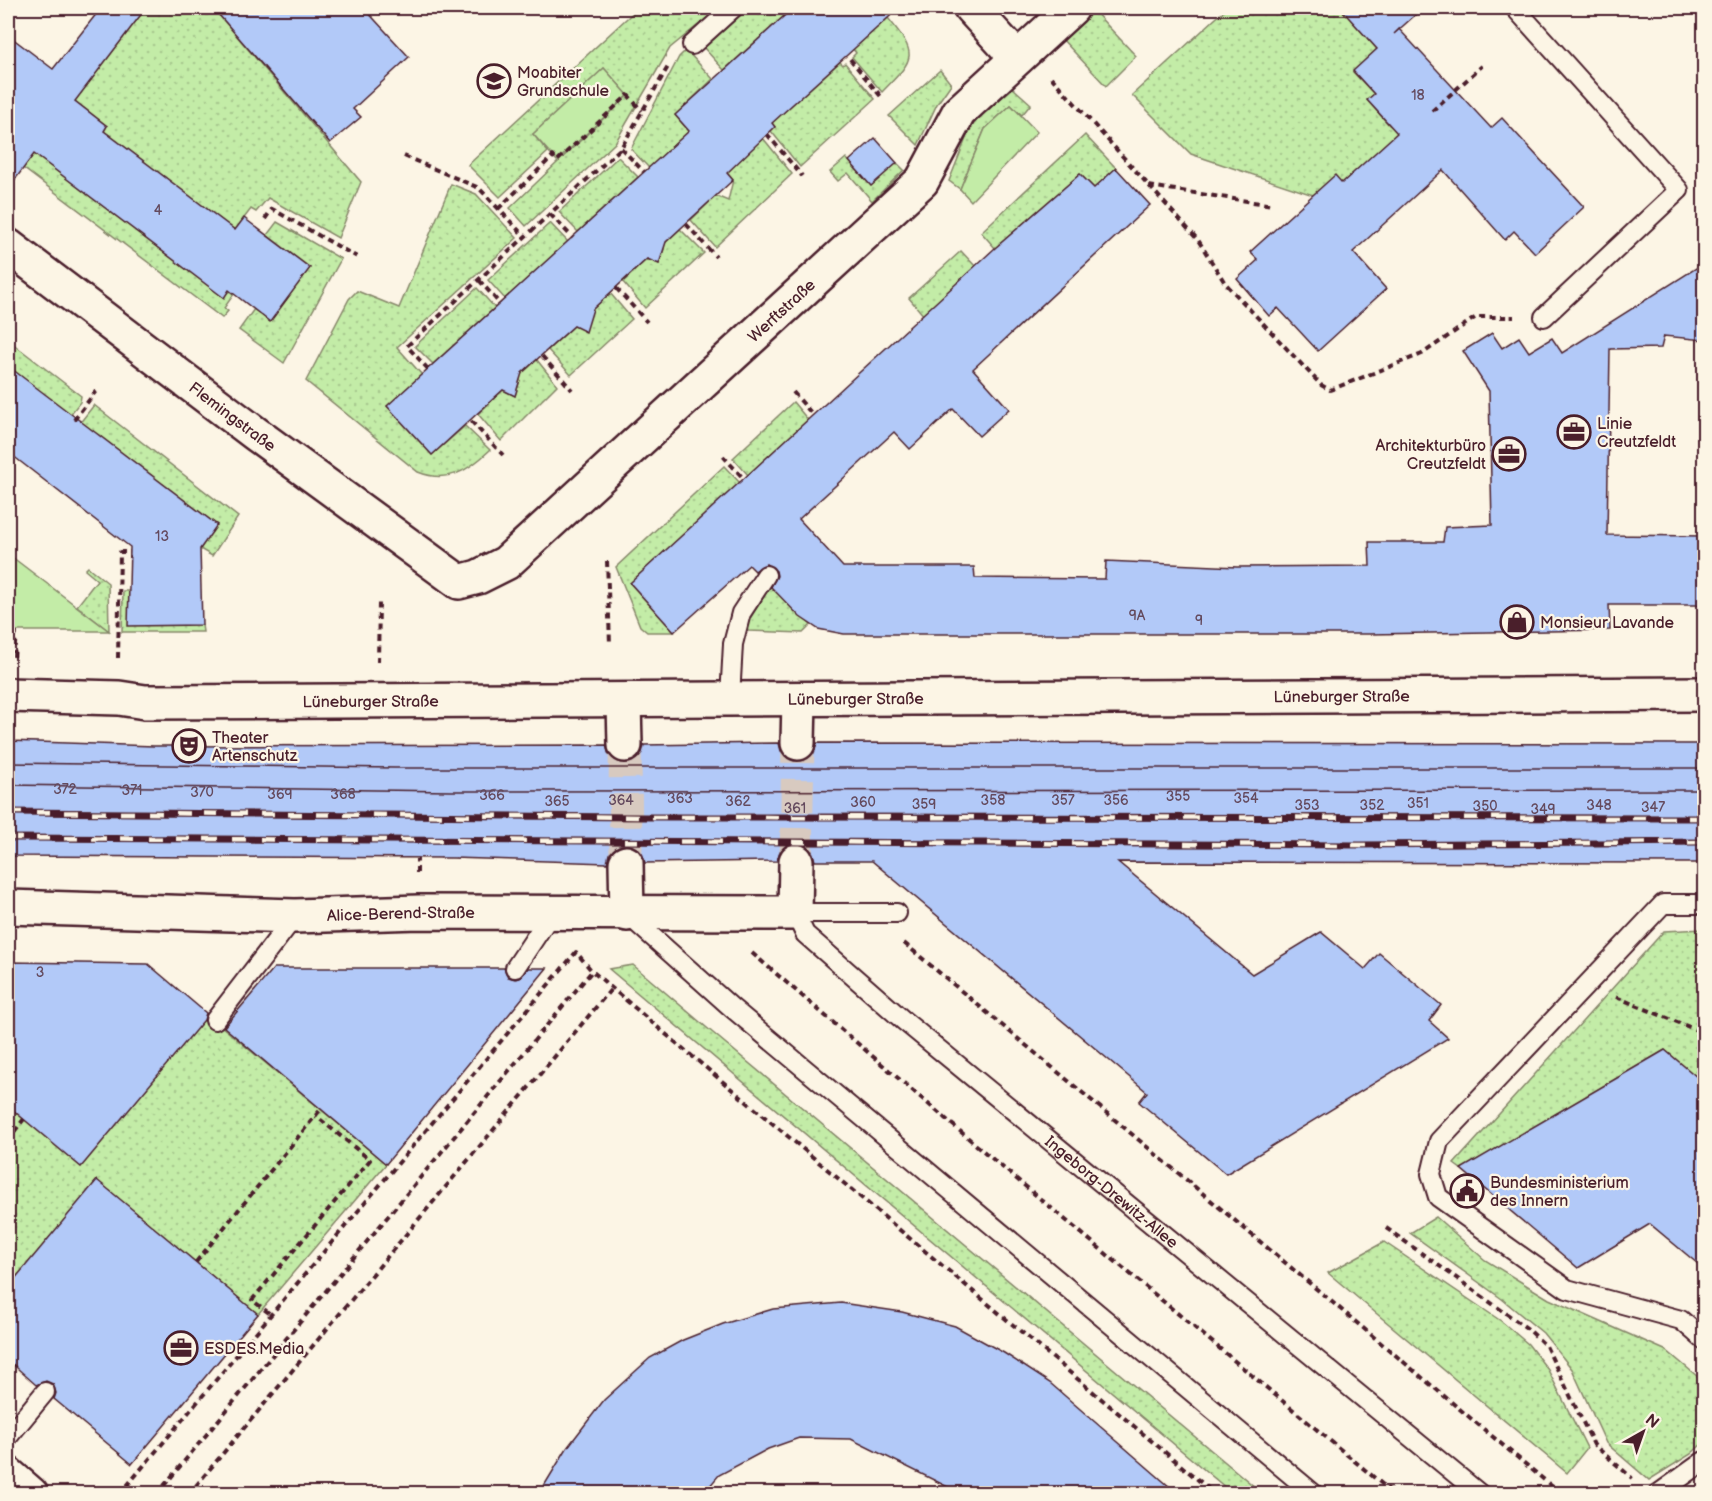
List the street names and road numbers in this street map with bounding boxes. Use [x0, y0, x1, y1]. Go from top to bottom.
street label: Werftstraße [745, 275, 820, 347]
street label: Flemingstraße [185, 379, 279, 456]
street label: Lüneburger Straße [1274, 688, 1410, 707]
street label: Lüneburger Straße [788, 690, 924, 710]
street label: Lüneburger Straße [303, 692, 439, 712]
street label: Alice-Berend-Straße [327, 904, 475, 926]
street label: Ingeborg-Drewitz-Allee [1041, 1133, 1182, 1253]

